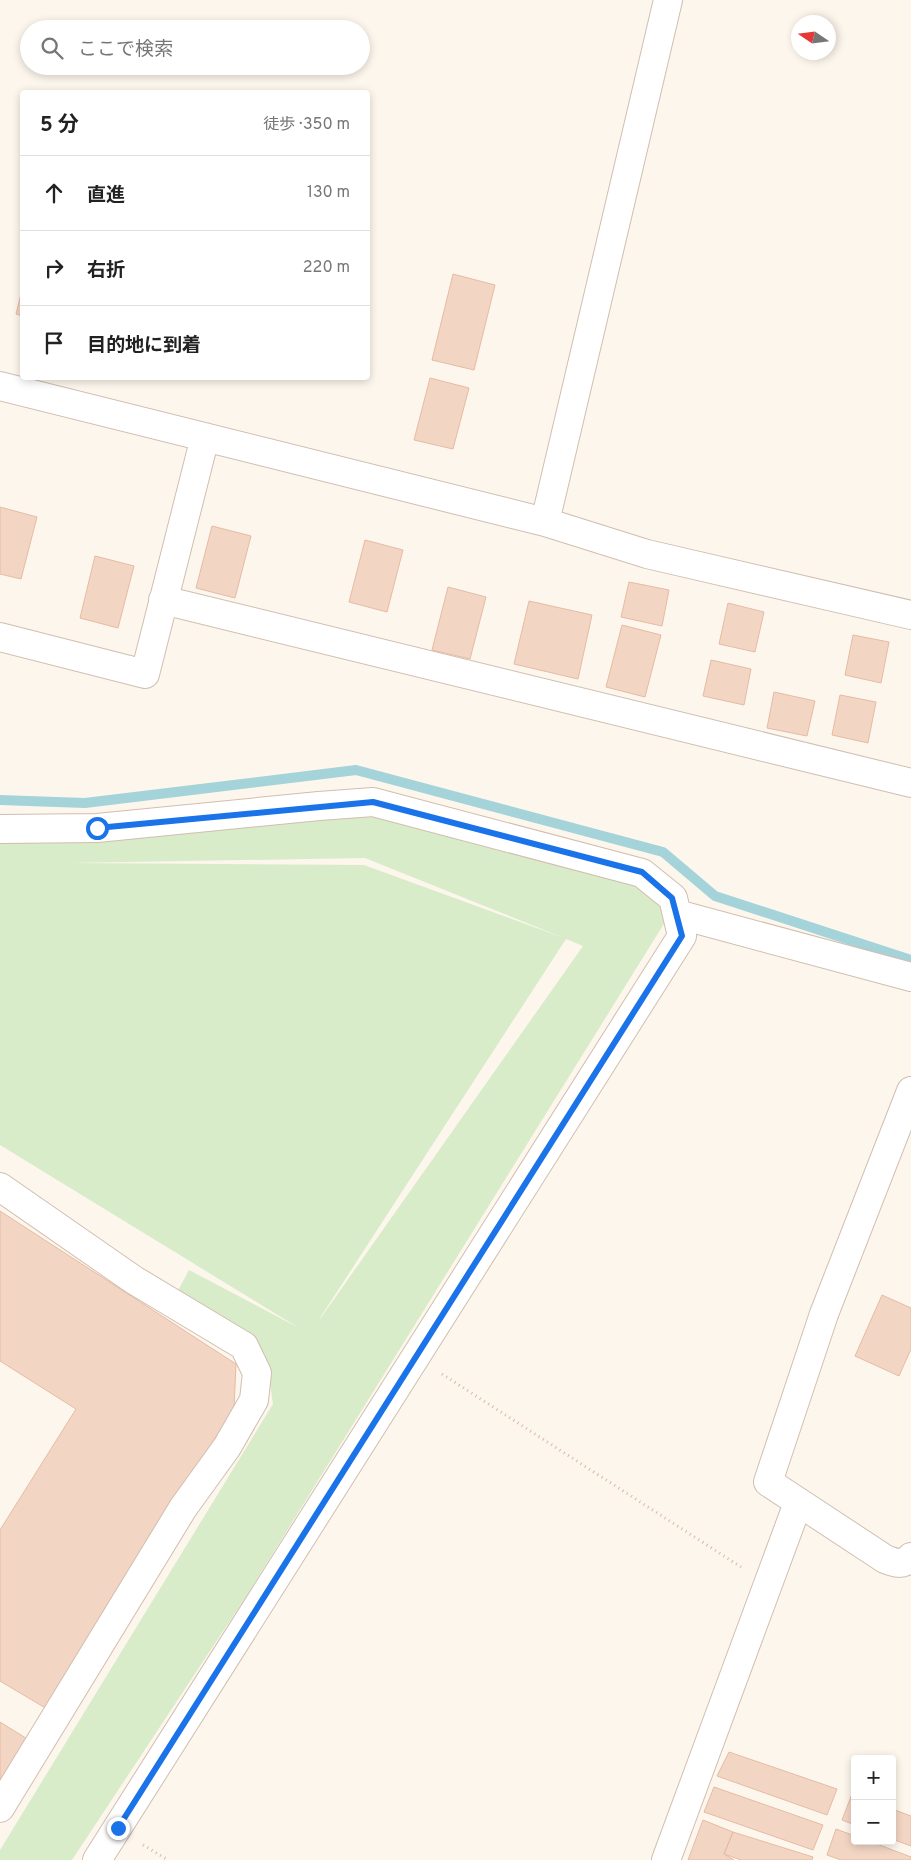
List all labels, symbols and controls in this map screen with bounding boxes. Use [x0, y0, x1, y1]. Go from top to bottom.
north arrow [791, 15, 836, 60]
search box [20, 20, 370, 75]
icon: search [38, 34, 66, 62]
text: ここで検索 [78, 38, 173, 62]
text: 5 分 [40, 112, 79, 139]
text: 徒歩 · 350 m [263, 115, 350, 135]
icon: ahead [40, 179, 68, 207]
text: 130 m [307, 183, 350, 203]
text: 直進 [87, 184, 125, 208]
icon: right [40, 254, 68, 282]
text: 220 m [303, 258, 350, 278]
text: 右折 [87, 259, 125, 283]
icon: arrive [40, 329, 68, 357]
text: 目的地に到着 [87, 334, 201, 358]
route start [86, 817, 109, 840]
map controls [851, 1755, 896, 1845]
button: + [851, 1755, 896, 1800]
button: − [851, 1800, 896, 1845]
route end [107, 1817, 130, 1840]

